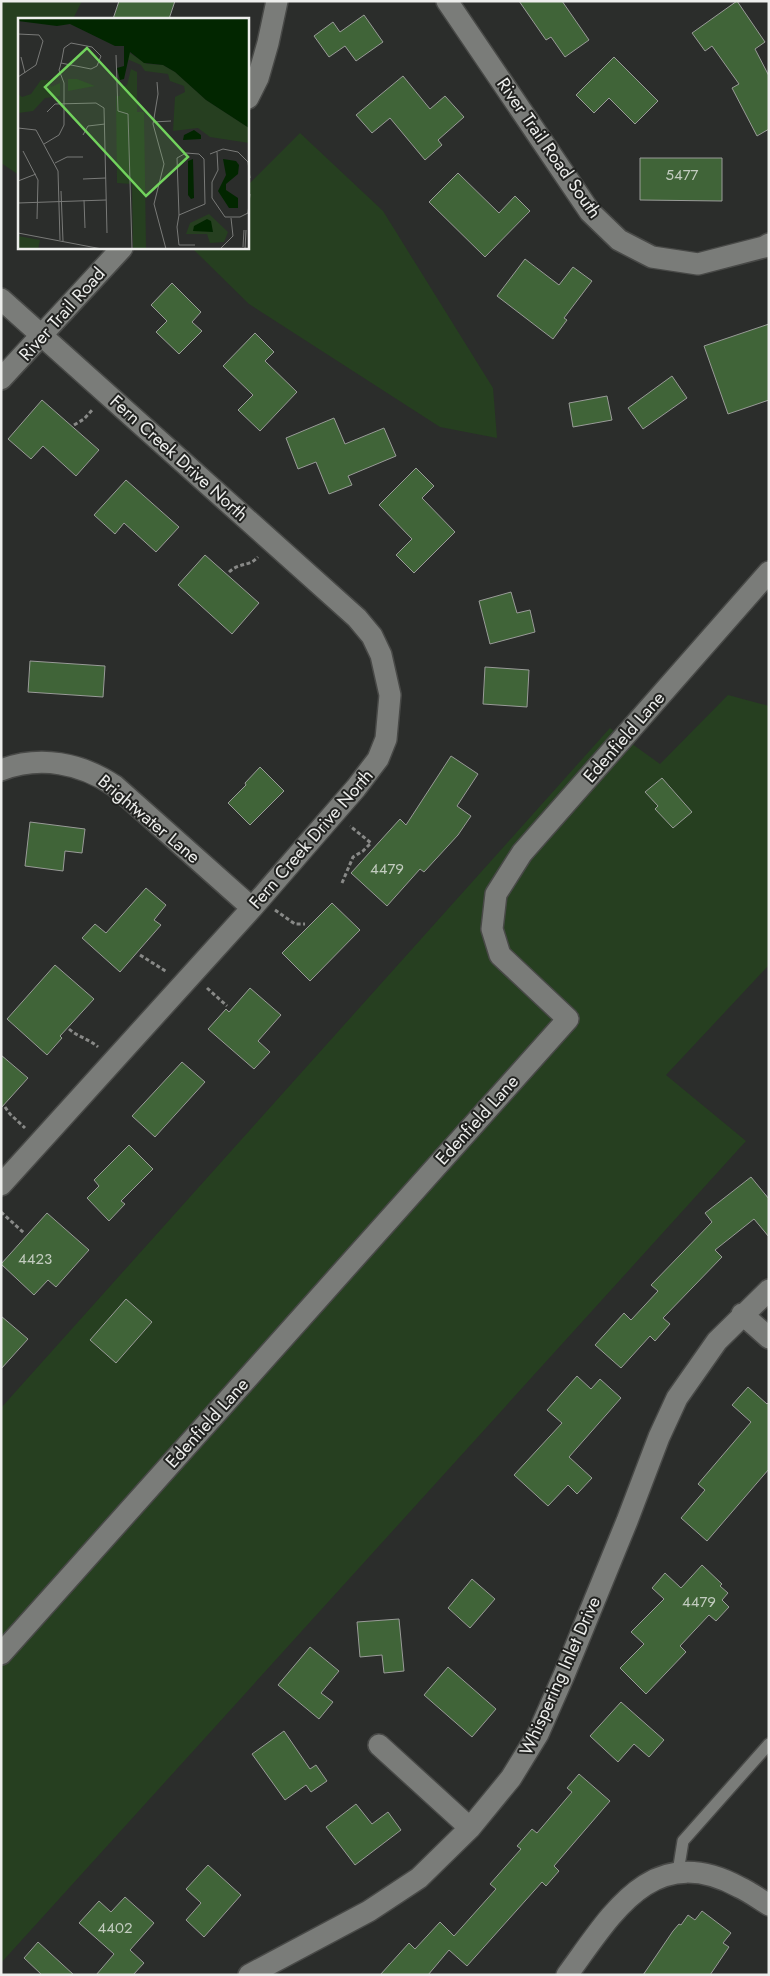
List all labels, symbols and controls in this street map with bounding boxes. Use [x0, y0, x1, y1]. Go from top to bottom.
inset map [18, 18, 249, 249]
street label: River Trail Road South [491, 72, 607, 224]
house number: 5477 [666, 164, 699, 186]
street label: River Trail Road [13, 261, 111, 367]
street label: Fern Creek Drive North [104, 389, 254, 527]
street label: Edenfield Lane [577, 686, 671, 788]
street label: Fern Creek Drive North [243, 763, 379, 915]
street label: Brightwater Lane [92, 768, 206, 870]
house number: 4479 [370, 858, 404, 880]
street label: Edenfield Lane [429, 1069, 525, 1171]
house number: 4423 [18, 1248, 52, 1270]
street label: Edenfield Lane [159, 1372, 255, 1474]
house number: 4479 [682, 1591, 716, 1613]
street label: Whispering Inlet Drive [513, 1592, 607, 1760]
house number: 4402 [97, 1917, 133, 1939]

